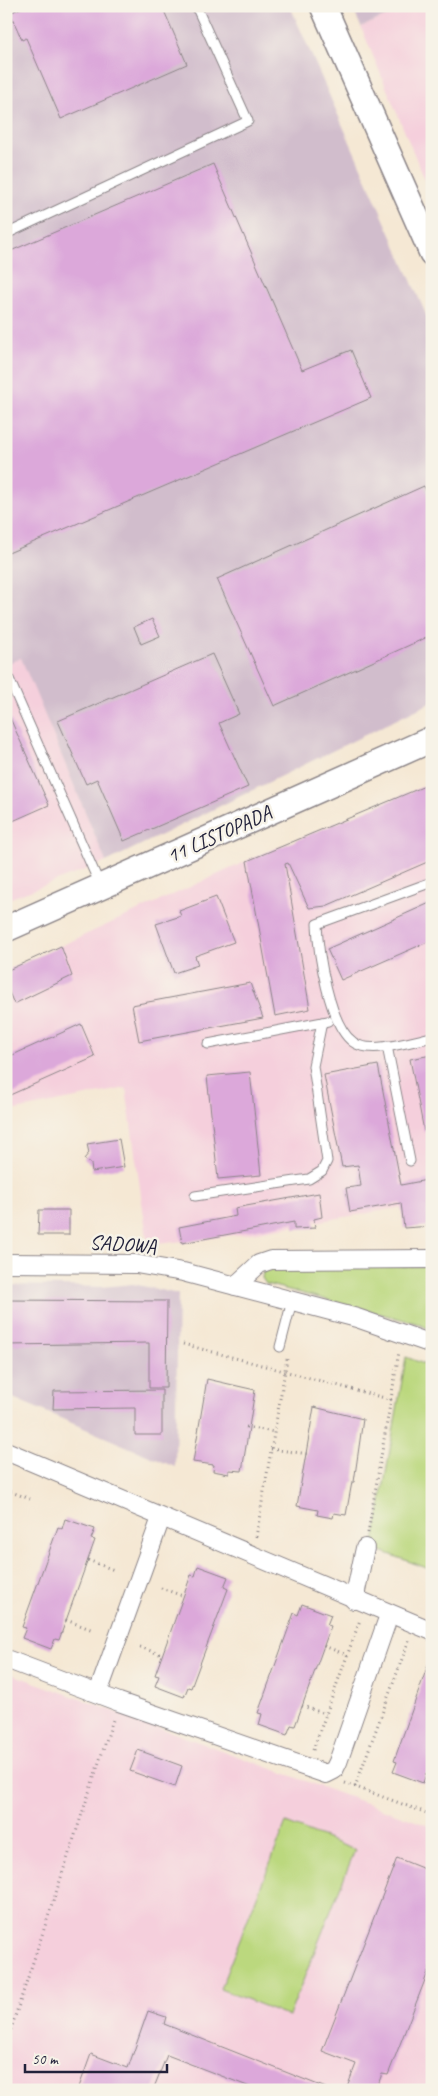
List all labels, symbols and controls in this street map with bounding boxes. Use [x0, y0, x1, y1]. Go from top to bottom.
street label: 11 LISTOPADA [163, 799, 277, 869]
street label: SADOWA [89, 1229, 158, 1259]
scale bar [25, 2041, 168, 2073]
text: 50 m [32, 2050, 59, 2069]

